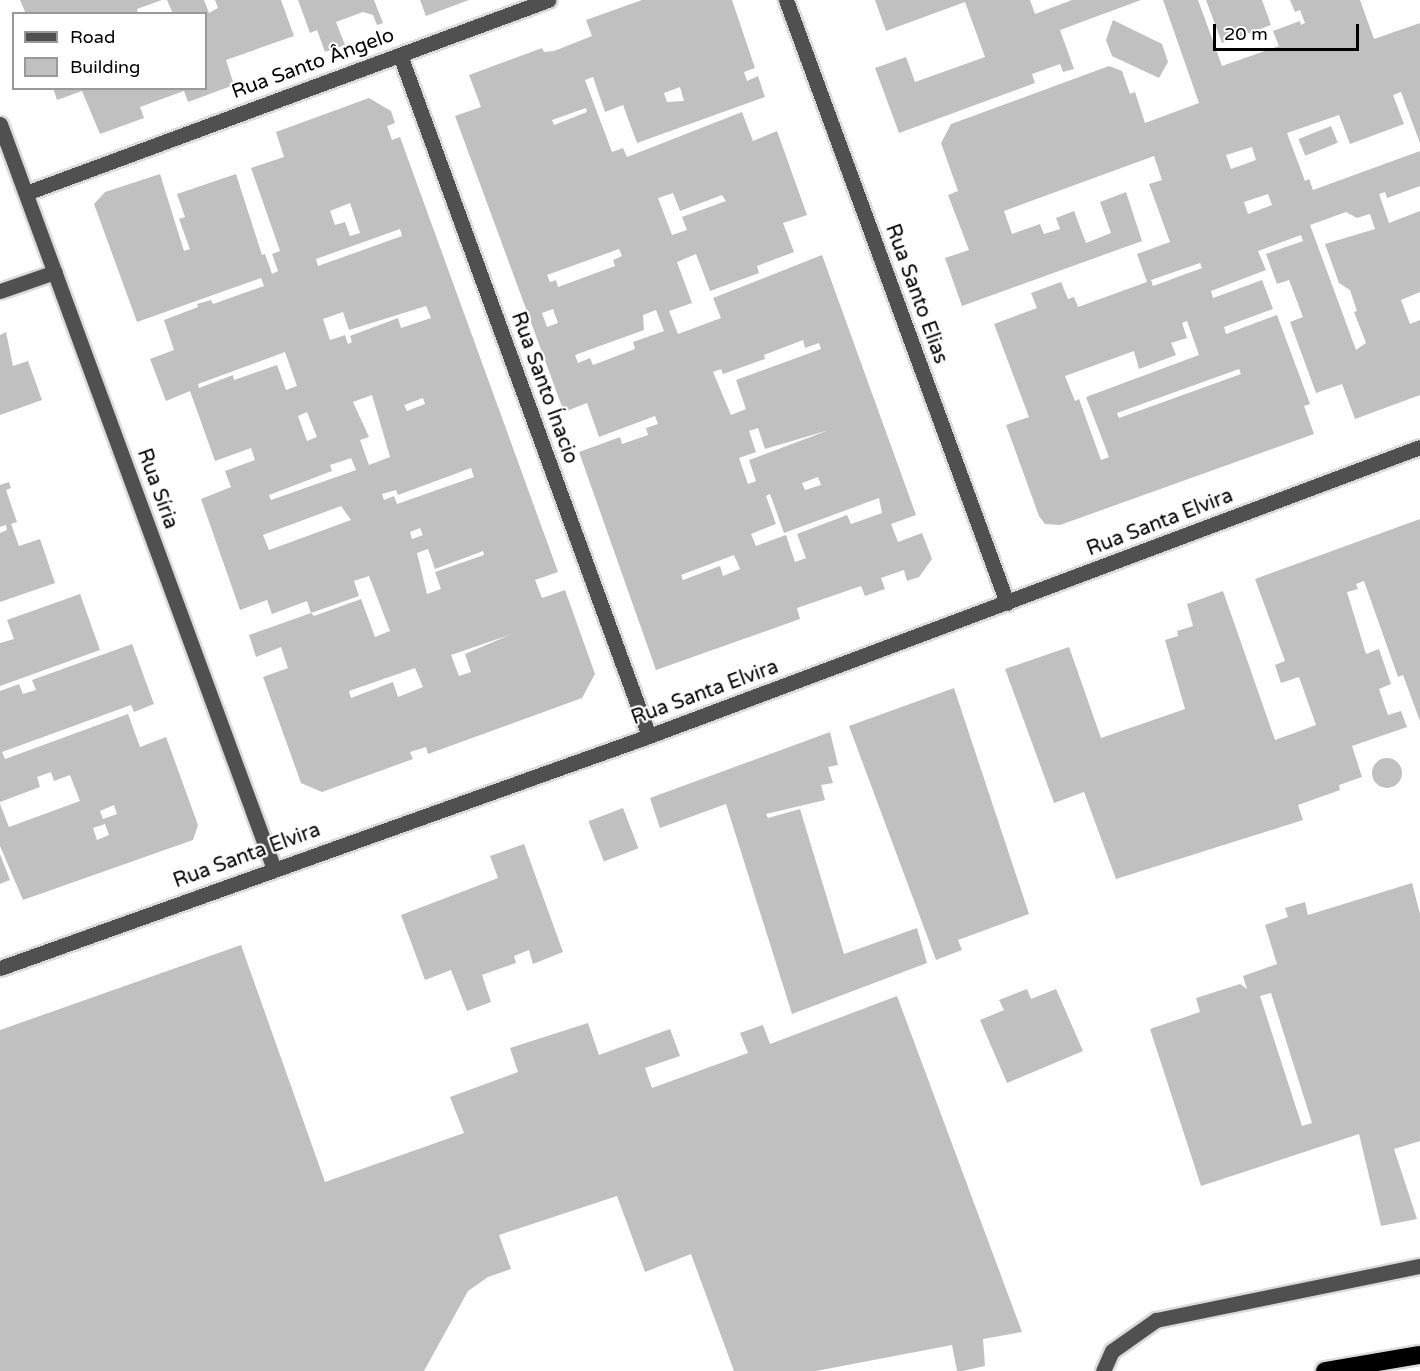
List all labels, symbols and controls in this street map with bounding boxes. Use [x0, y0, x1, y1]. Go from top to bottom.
legend [12, 12, 207, 90]
scale bar [1216, 12, 1362, 50]
street label: Rua Santo Ângelo [228, 23, 398, 105]
text: 20 m [1224, 23, 1268, 45]
text: Road [70, 26, 115, 48]
text: Building [70, 56, 140, 78]
street label: Rua Santo Elias [880, 221, 952, 367]
street label: Rua Santo Ínacio [505, 309, 583, 467]
street label: Rua Síria [131, 445, 183, 533]
street label: Rua Santa Elvira [1084, 484, 1236, 562]
street label: Rua Santa Elvira [628, 655, 782, 731]
street label: Rua Santa Elvira [170, 818, 324, 894]

